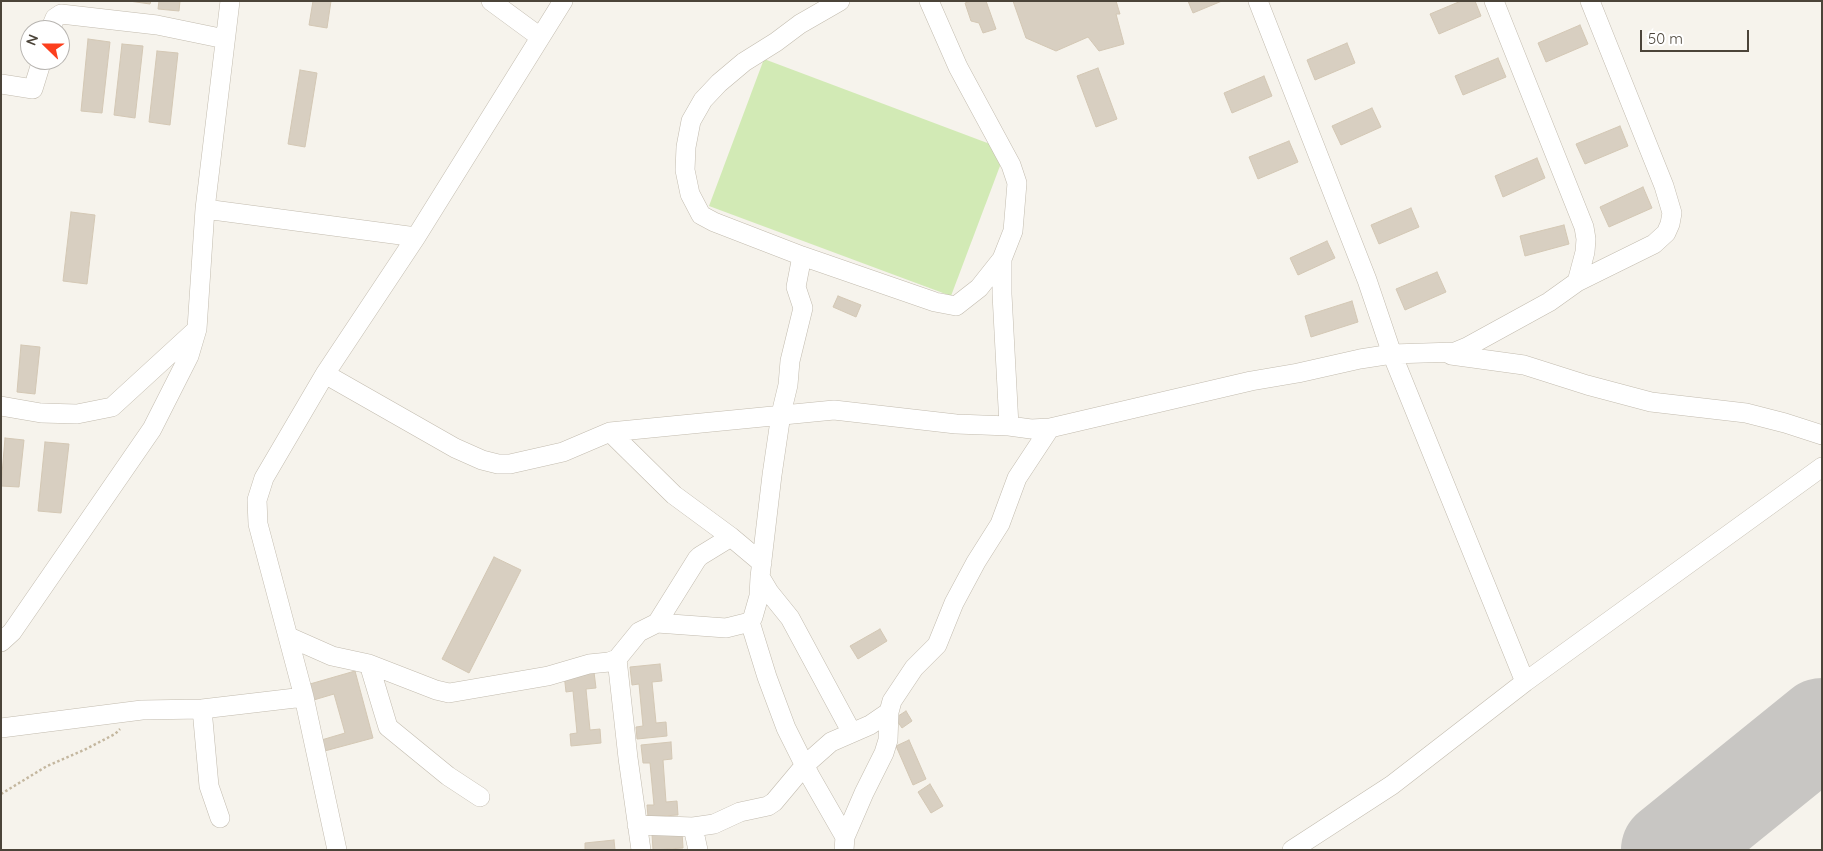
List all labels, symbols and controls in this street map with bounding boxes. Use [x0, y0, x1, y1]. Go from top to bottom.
north arrow [20, 20, 70, 70]
scale bar [1643, 20, 1752, 52]
text: 50 m [1648, 29, 1683, 48]
text: N [22, 32, 42, 48]

